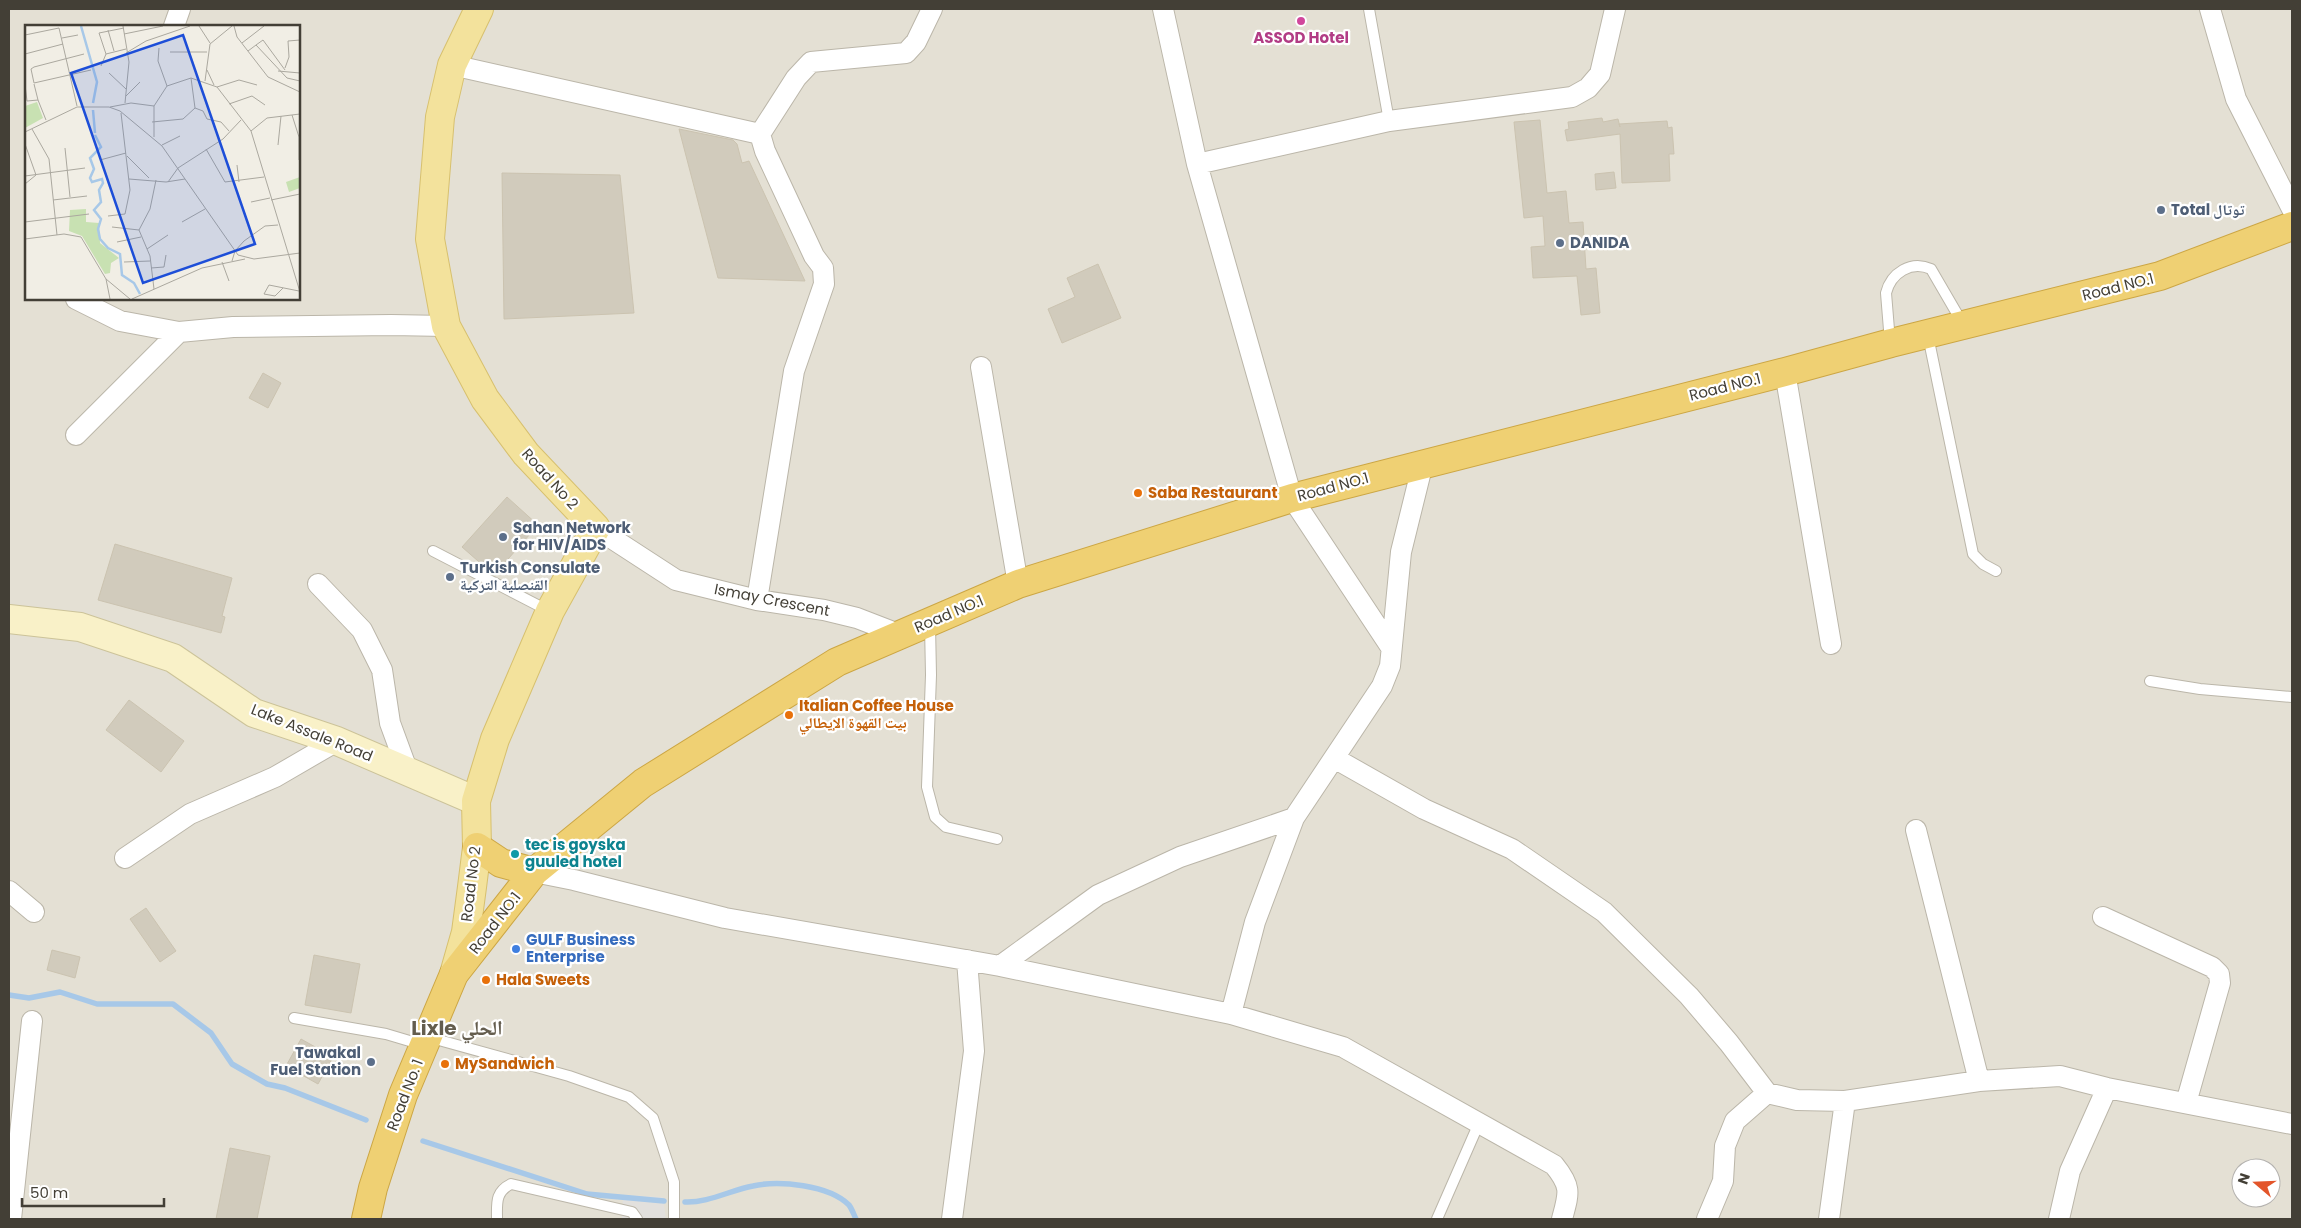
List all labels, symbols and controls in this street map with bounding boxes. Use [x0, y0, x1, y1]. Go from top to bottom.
marker: ASSOD Hotel [1295, 15, 1307, 27]
inset map [25, 25, 300, 300]
place label: ASSOD Hotel [1253, 27, 1349, 48]
place label: Total توتال [2171, 199, 2244, 220]
marker: Total توتال [2155, 204, 2167, 216]
place label: DANIDA [1570, 232, 1630, 253]
marker: DANIDA [1554, 237, 1566, 249]
street label: Road NO.1 [2080, 267, 2156, 306]
street label: Road NO.1 [1687, 367, 1763, 406]
street label: Road No 2 [517, 443, 584, 514]
street label: Road NO.1 [1295, 467, 1371, 506]
place label: Saba Restaurant [1148, 482, 1278, 503]
marker: Saba Restaurant [1132, 487, 1144, 499]
place label: Sahan Network for HIV/AIDS [513, 517, 632, 555]
marker: Sahan Network for HIV/AIDS [497, 531, 509, 543]
place label: Turkish Consulate القنصلية التركية [460, 557, 600, 595]
marker: Turkish Consulate القنصلية التركية [444, 571, 456, 583]
street label: Ismay Crescent [712, 578, 832, 621]
street label: Road NO.1 [911, 590, 987, 638]
place label: Italian Coffee House بيت القهوة الإيطالي [799, 695, 954, 735]
street label: Lake Assale Road [248, 699, 376, 767]
marker: Italian Coffee House بيت القهوة الإيطالي [783, 709, 795, 721]
place label: tec is goyska guuled hotel [525, 834, 626, 872]
street label: Road No 2 [455, 845, 486, 923]
marker: tec is goyska guuled hotel [509, 848, 521, 860]
street label: Road NO.1 [464, 887, 525, 958]
place label: GULF Business Enterprise [526, 929, 635, 967]
marker: GULF Business Enterprise [510, 943, 522, 955]
place label: Hala Sweets [496, 969, 590, 990]
marker: Hala Sweets [480, 974, 492, 986]
district label: Lixle الحلي [411, 1014, 503, 1044]
place label: Tawakal Fuel Station [270, 1042, 361, 1080]
place label: MySandwich [455, 1053, 555, 1074]
marker: Tawakal Fuel Station [365, 1056, 377, 1068]
street label: Road No. 1 [381, 1056, 428, 1134]
marker: MySandwich [439, 1058, 451, 1070]
north arrow [2231, 1158, 2281, 1208]
text: N [2233, 1171, 2255, 1187]
scale bar [22, 1176, 165, 1208]
text: 50 m [30, 1182, 68, 1203]

